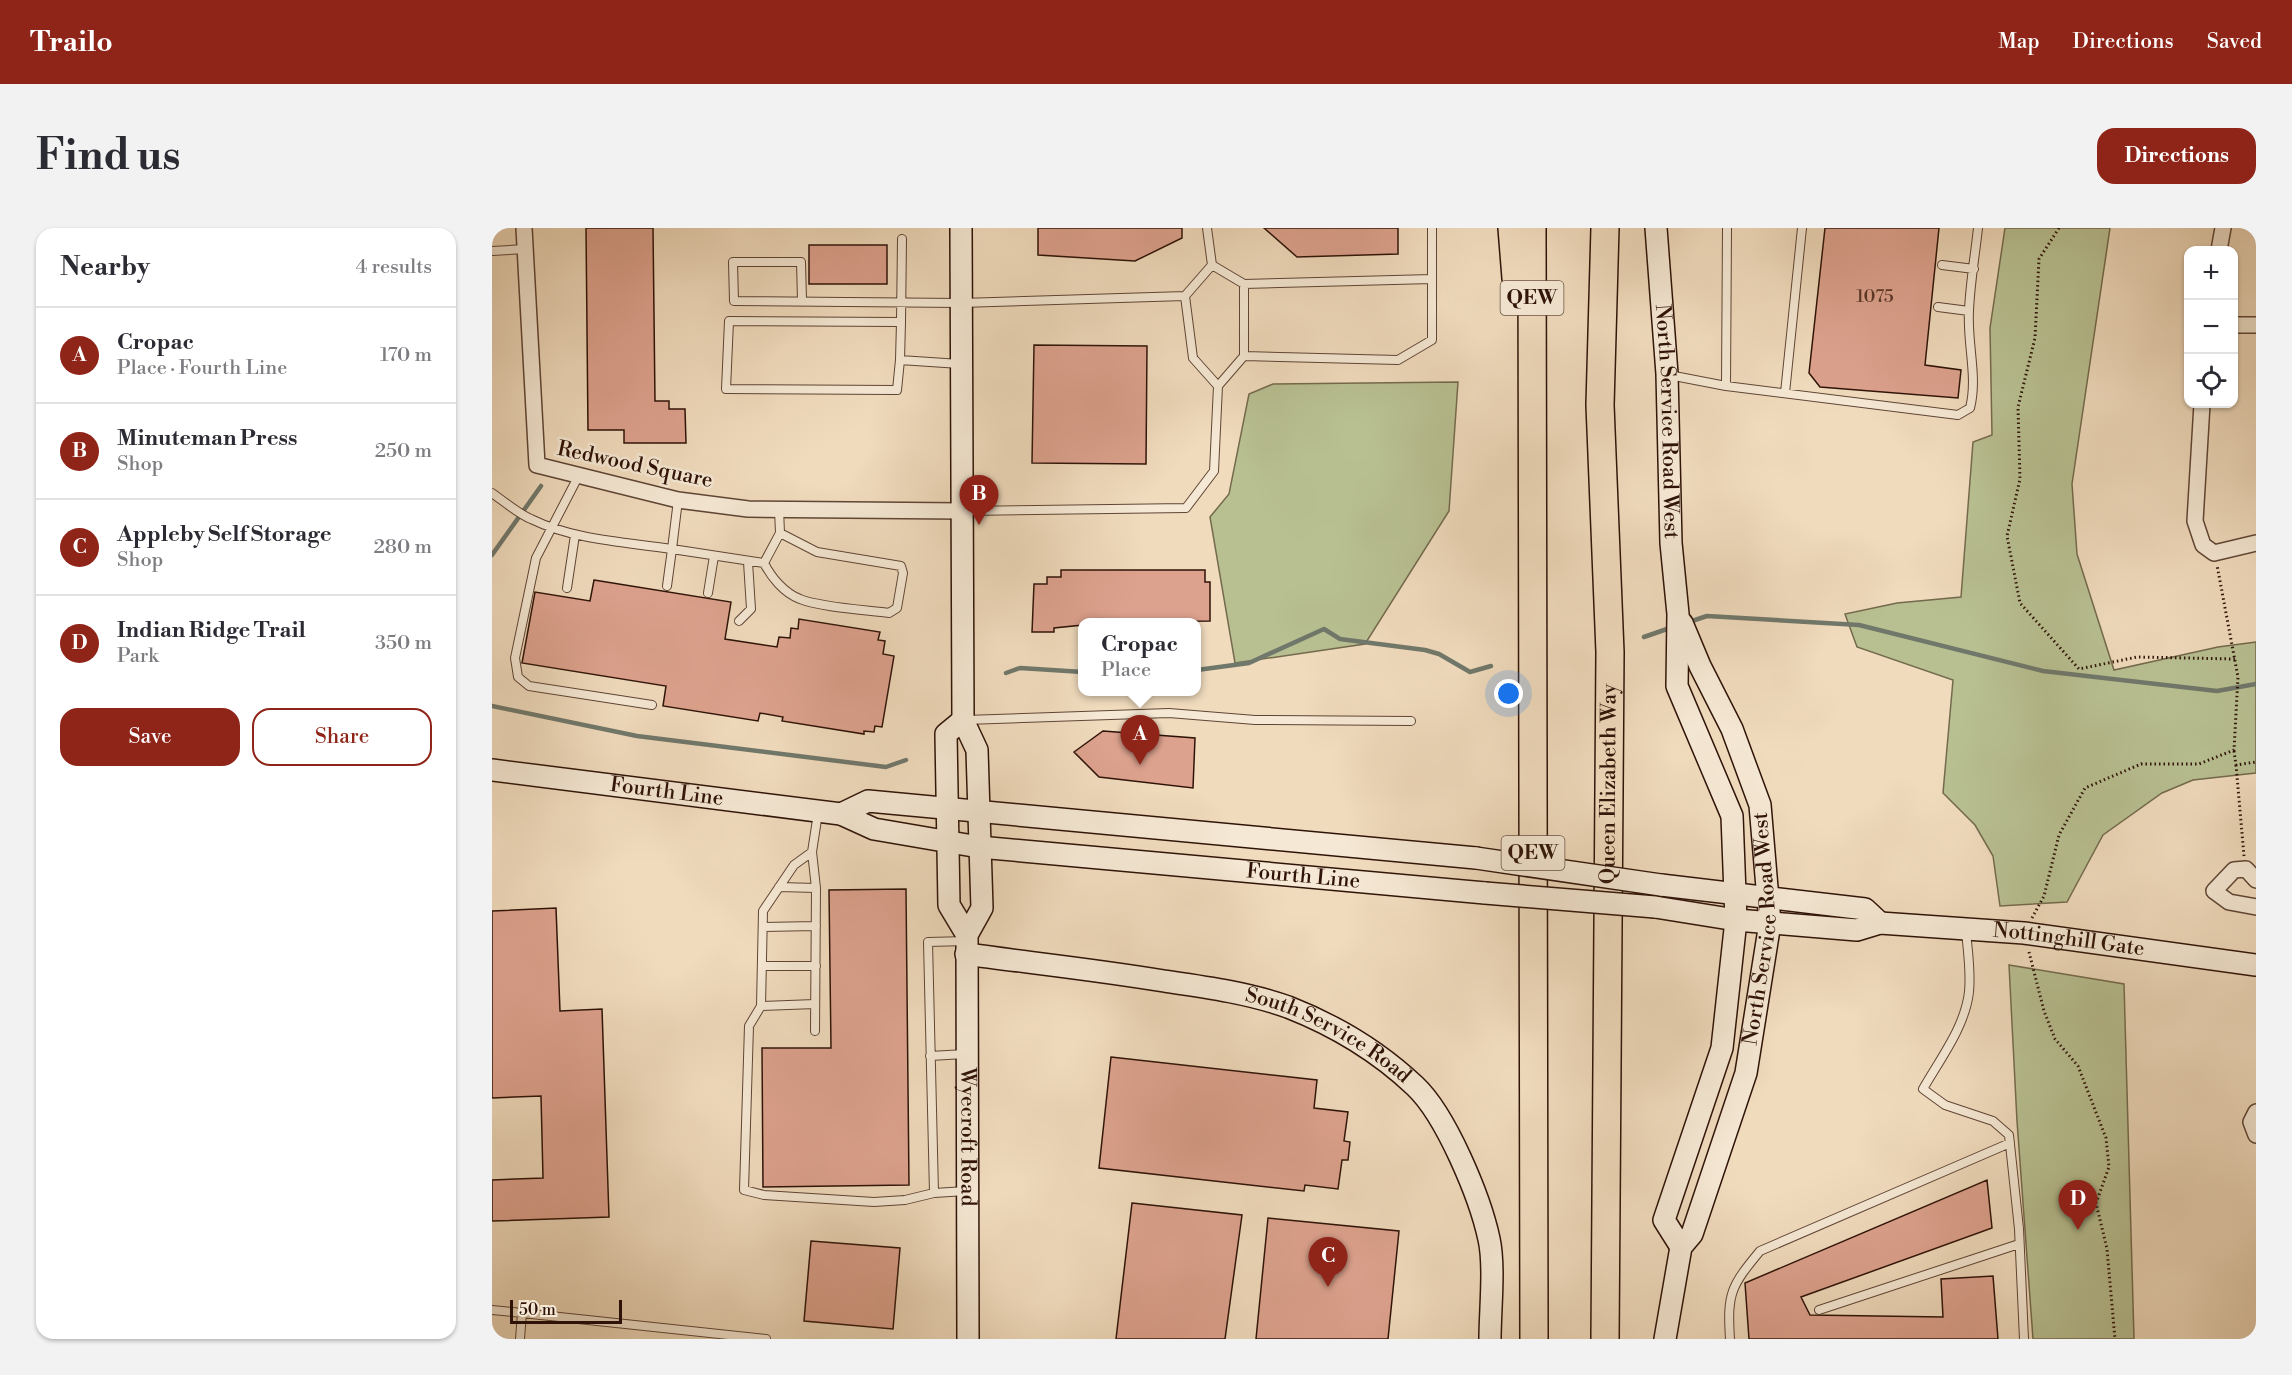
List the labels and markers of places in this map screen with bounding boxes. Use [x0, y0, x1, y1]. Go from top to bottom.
pin: B [960, 476, 998, 525]
pin: A [1120, 716, 1160, 765]
pin: D [2058, 1180, 2098, 1230]
pin: C [1308, 1238, 1348, 1287]

